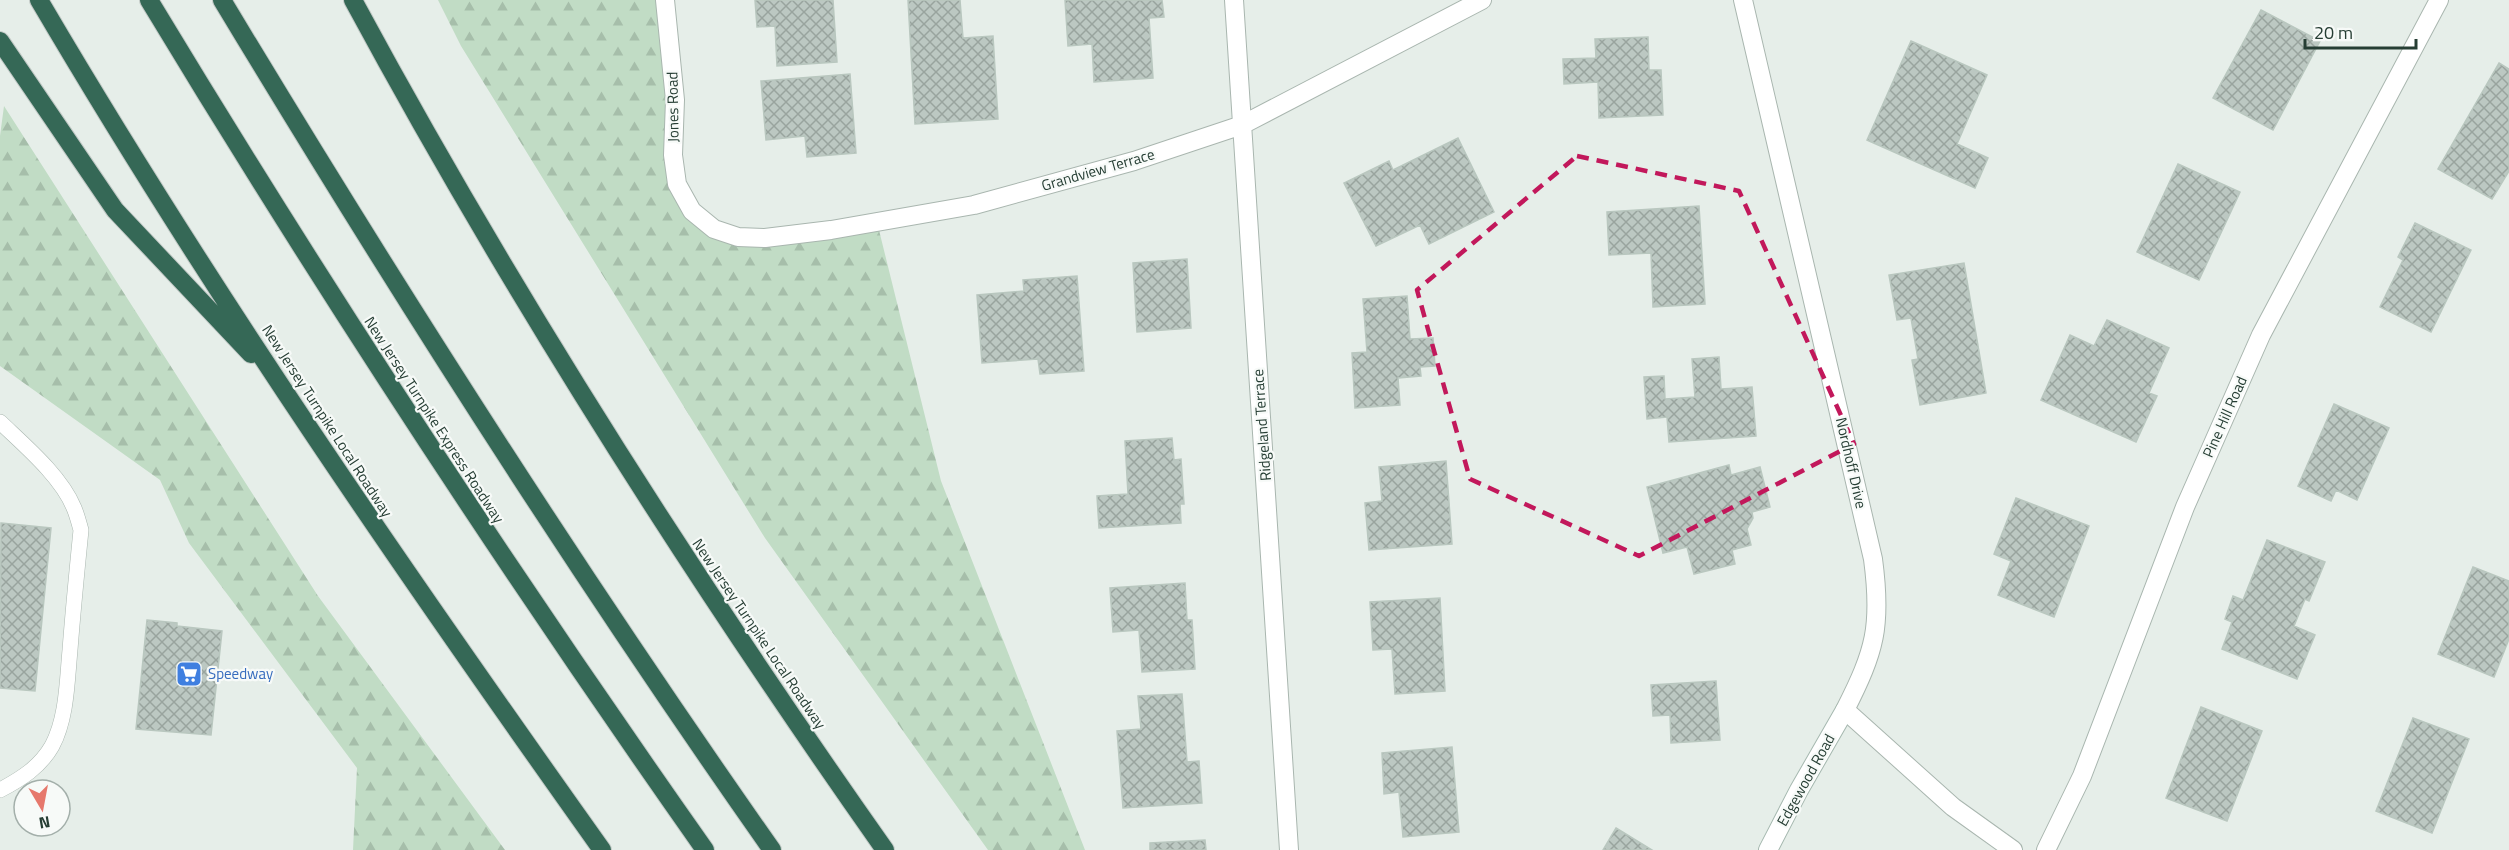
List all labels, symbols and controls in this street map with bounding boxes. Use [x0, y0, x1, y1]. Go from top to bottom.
scale bar [2305, 12, 2416, 50]
text: 20 m [2314, 19, 2353, 46]
street label: Jones Road [660, 72, 685, 142]
street label: Grandview Terrace [1039, 142, 1157, 197]
street label: New Jersey Turnpike Express Roadway [359, 312, 510, 528]
street label: New Jersey Turnpike Local Roadway [256, 320, 398, 522]
street label: Ridgeland Terrace [1246, 368, 1277, 482]
street label: Pine Hill Road [2196, 372, 2253, 461]
street label: Nordhoff Drive [1830, 415, 1873, 511]
street label: New Jersey Turnpike Local Roadway [687, 534, 832, 734]
supermarket icon: Speedway [174, 659, 204, 689]
place label: Speedway [208, 662, 273, 685]
street label: Edgewood Road [1771, 729, 1840, 830]
north arrow [12, 778, 72, 838]
text: N [37, 810, 52, 836]

